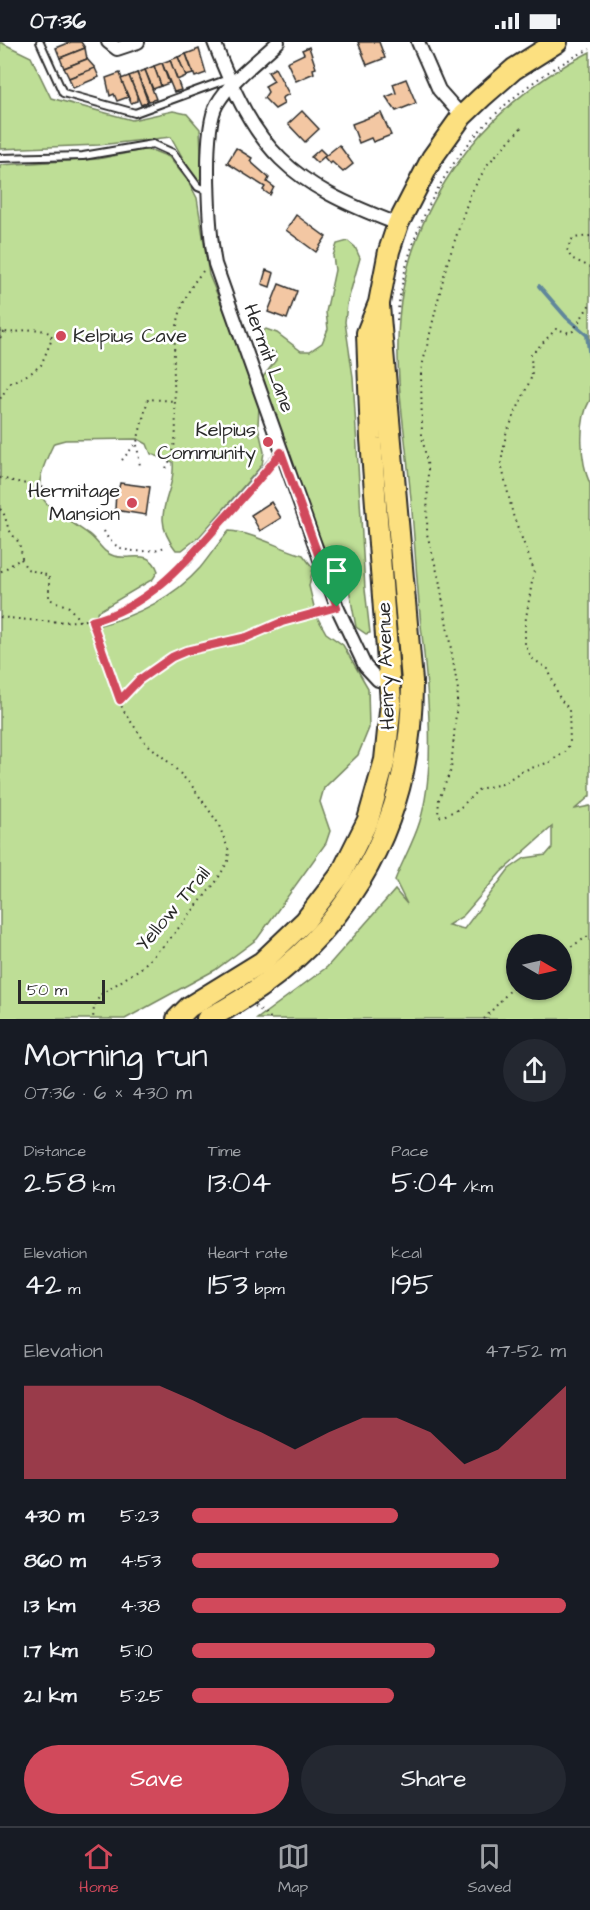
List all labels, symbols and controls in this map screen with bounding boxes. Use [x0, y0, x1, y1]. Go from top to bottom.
text: 07:36 [30, 6, 86, 37]
street label: Hermit Lane [236, 300, 302, 416]
place label: Kelpius Cave [73, 322, 187, 350]
marker: Kelpius Cave [54, 329, 68, 343]
place label: Kelpius Community [157, 416, 256, 468]
marker: Kelpius Community [261, 435, 275, 449]
place label: Hermitage Mansion [28, 477, 120, 528]
marker: Hermitage Mansion [125, 496, 139, 510]
pin [311, 545, 362, 607]
icon: arrive [320, 554, 353, 587]
street label: Henry Avenue [370, 601, 403, 730]
street label: Yellow Trail [129, 861, 217, 957]
north arrow [506, 934, 572, 1000]
map controls [506, 934, 572, 1000]
scale bar [18, 977, 105, 1004]
text: 50 m [27, 979, 67, 1001]
text: Morning run [24, 1033, 208, 1079]
button: share [503, 1039, 566, 1102]
text: 07:36 · 6 × 430 m [24, 1079, 192, 1107]
text: Distance [24, 1140, 86, 1162]
text: Time [208, 1140, 241, 1162]
text: Pace [391, 1140, 428, 1162]
text: 2.58 [24, 1162, 86, 1204]
text: 13:04 [208, 1162, 271, 1204]
text: 5:04 [391, 1162, 457, 1204]
text: km [86, 1176, 115, 1198]
text: /km [457, 1176, 493, 1198]
text: Elevation [24, 1242, 87, 1264]
text: Heart rate [208, 1242, 288, 1264]
text: kcal [391, 1242, 422, 1264]
text: 42 [24, 1264, 62, 1306]
text: 153 [208, 1264, 248, 1306]
text: 195 [391, 1264, 434, 1306]
text: m [62, 1278, 80, 1300]
text: bpm [248, 1278, 285, 1300]
text: Elevation [24, 1337, 103, 1365]
text: 47–52 m [485, 1337, 566, 1365]
text: 430 m [24, 1502, 84, 1530]
text: 5:23 [120, 1502, 159, 1530]
text: 860 m [24, 1547, 86, 1575]
text: 4:53 [120, 1547, 161, 1575]
text: 1.3 km [24, 1592, 75, 1620]
text: 4:38 [120, 1592, 160, 1620]
text: 1.7 km [24, 1637, 78, 1665]
text: 5:10 [120, 1637, 153, 1665]
text: 2.1 km [24, 1682, 77, 1710]
text: 5:25 [120, 1682, 163, 1710]
button: Save [24, 1745, 289, 1814]
button: Share [301, 1745, 566, 1814]
tab: Home [79, 1840, 119, 1898]
tab: Map [277, 1840, 310, 1898]
tab: Saved [467, 1840, 511, 1898]

